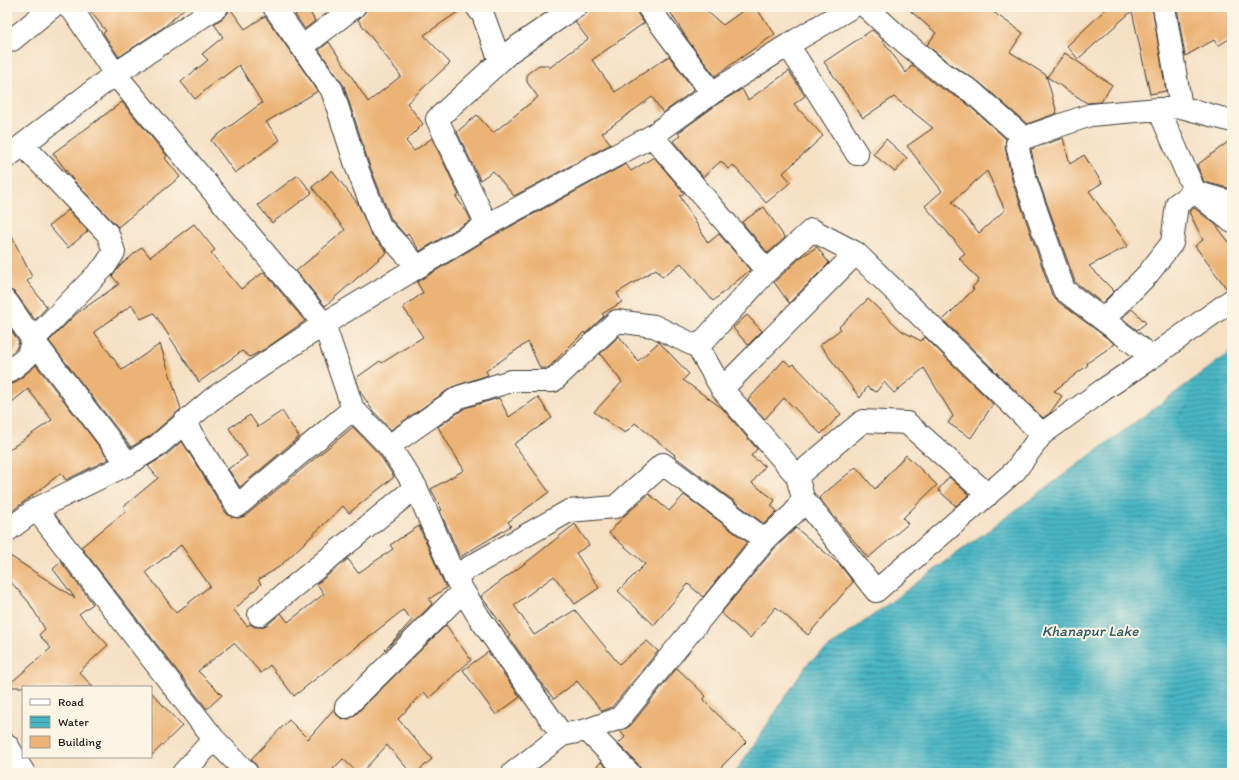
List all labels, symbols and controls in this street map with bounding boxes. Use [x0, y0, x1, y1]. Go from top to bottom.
water label: Khanapur Lake [1042, 622, 1139, 640]
legend [22, 686, 152, 758]
text: Road [58, 695, 84, 709]
text: Water [58, 715, 89, 729]
text: Building [58, 735, 102, 749]

